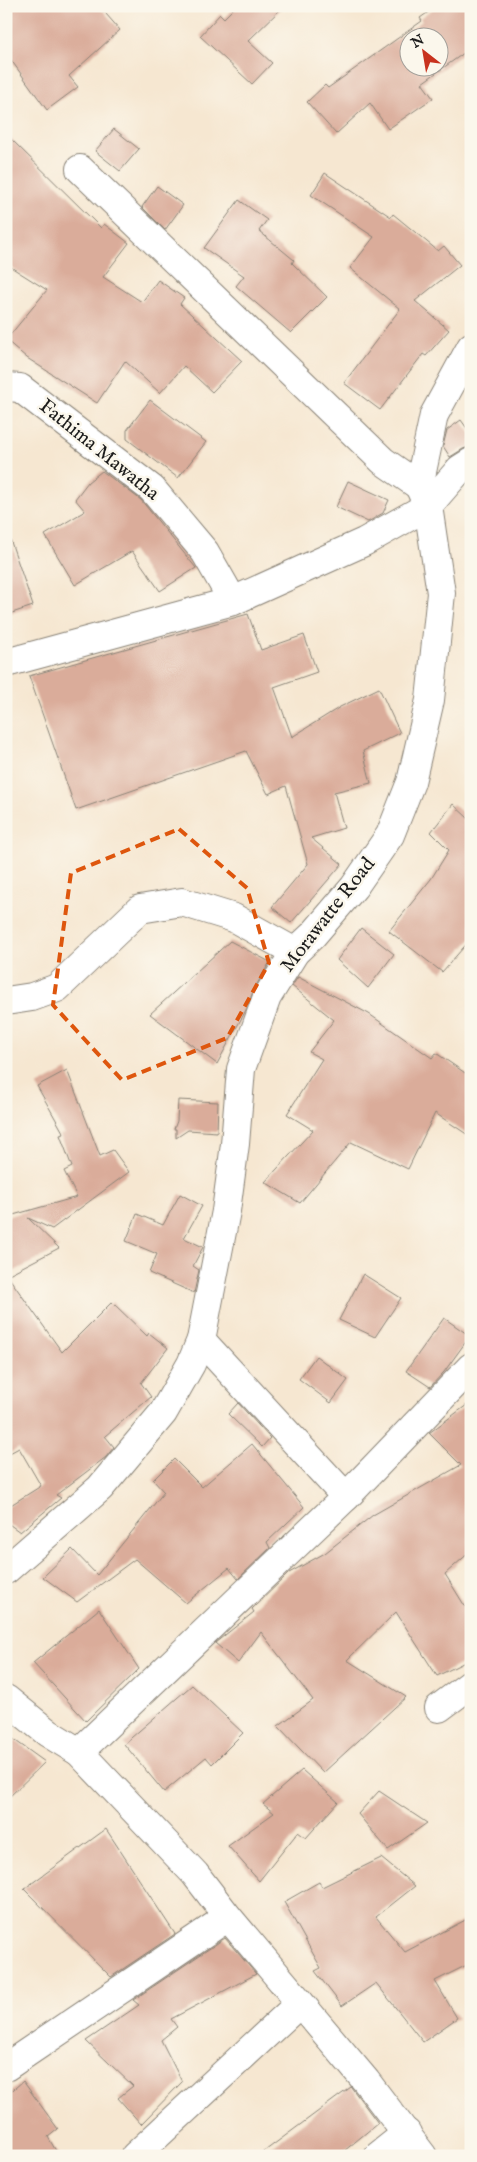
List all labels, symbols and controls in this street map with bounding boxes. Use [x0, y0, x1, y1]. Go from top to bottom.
north arrow [400, 28, 450, 78]
text: N [407, 31, 428, 53]
street label: Fathima Mawatha [34, 394, 164, 506]
street label: Morawatte Road [275, 852, 381, 978]

